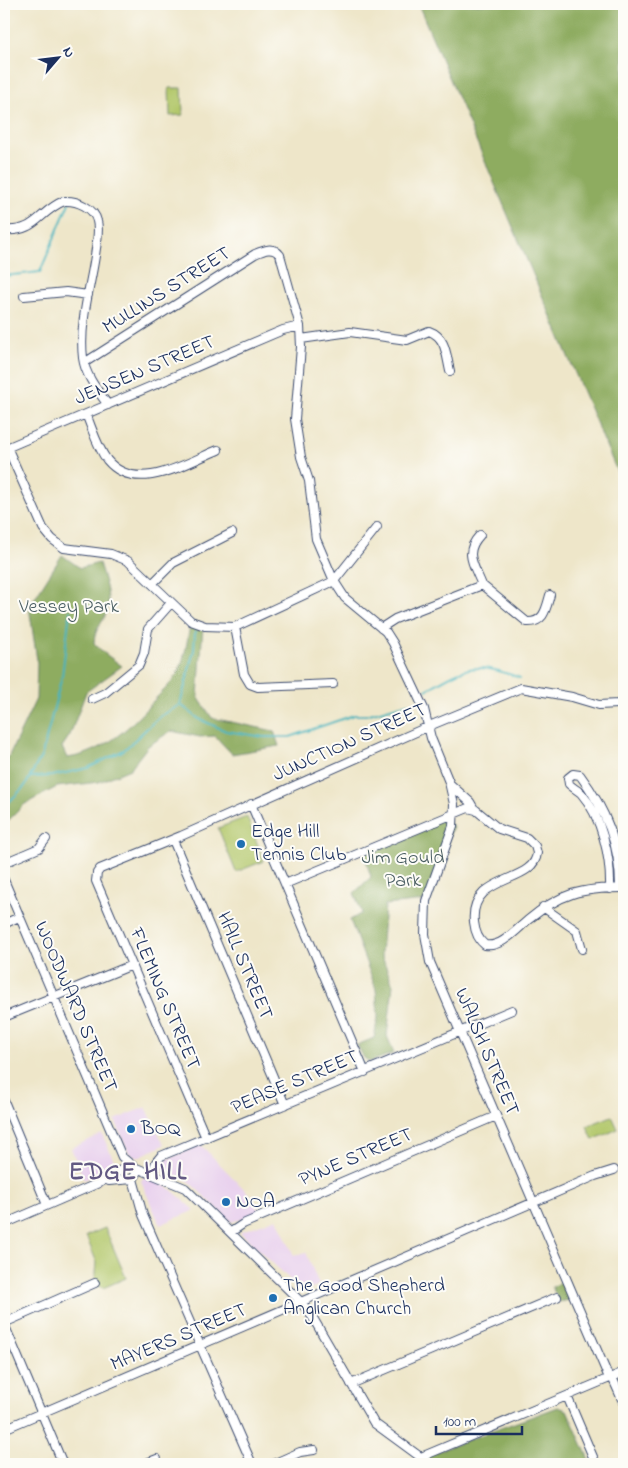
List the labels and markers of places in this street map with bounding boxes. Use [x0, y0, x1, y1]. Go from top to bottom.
place label: Edge Hill Tennis Club [251, 818, 347, 870]
marker: Edge Hill Tennis Club [235, 838, 247, 850]
place label: BOQ [140, 1115, 182, 1144]
marker: BOQ [125, 1123, 137, 1135]
place label: NOA [236, 1188, 275, 1217]
marker: NOA [220, 1196, 232, 1208]
place label: The Good Shepherd Anglican Church [283, 1272, 445, 1325]
marker: The Good Shepherd Anglican Church [267, 1292, 279, 1304]

